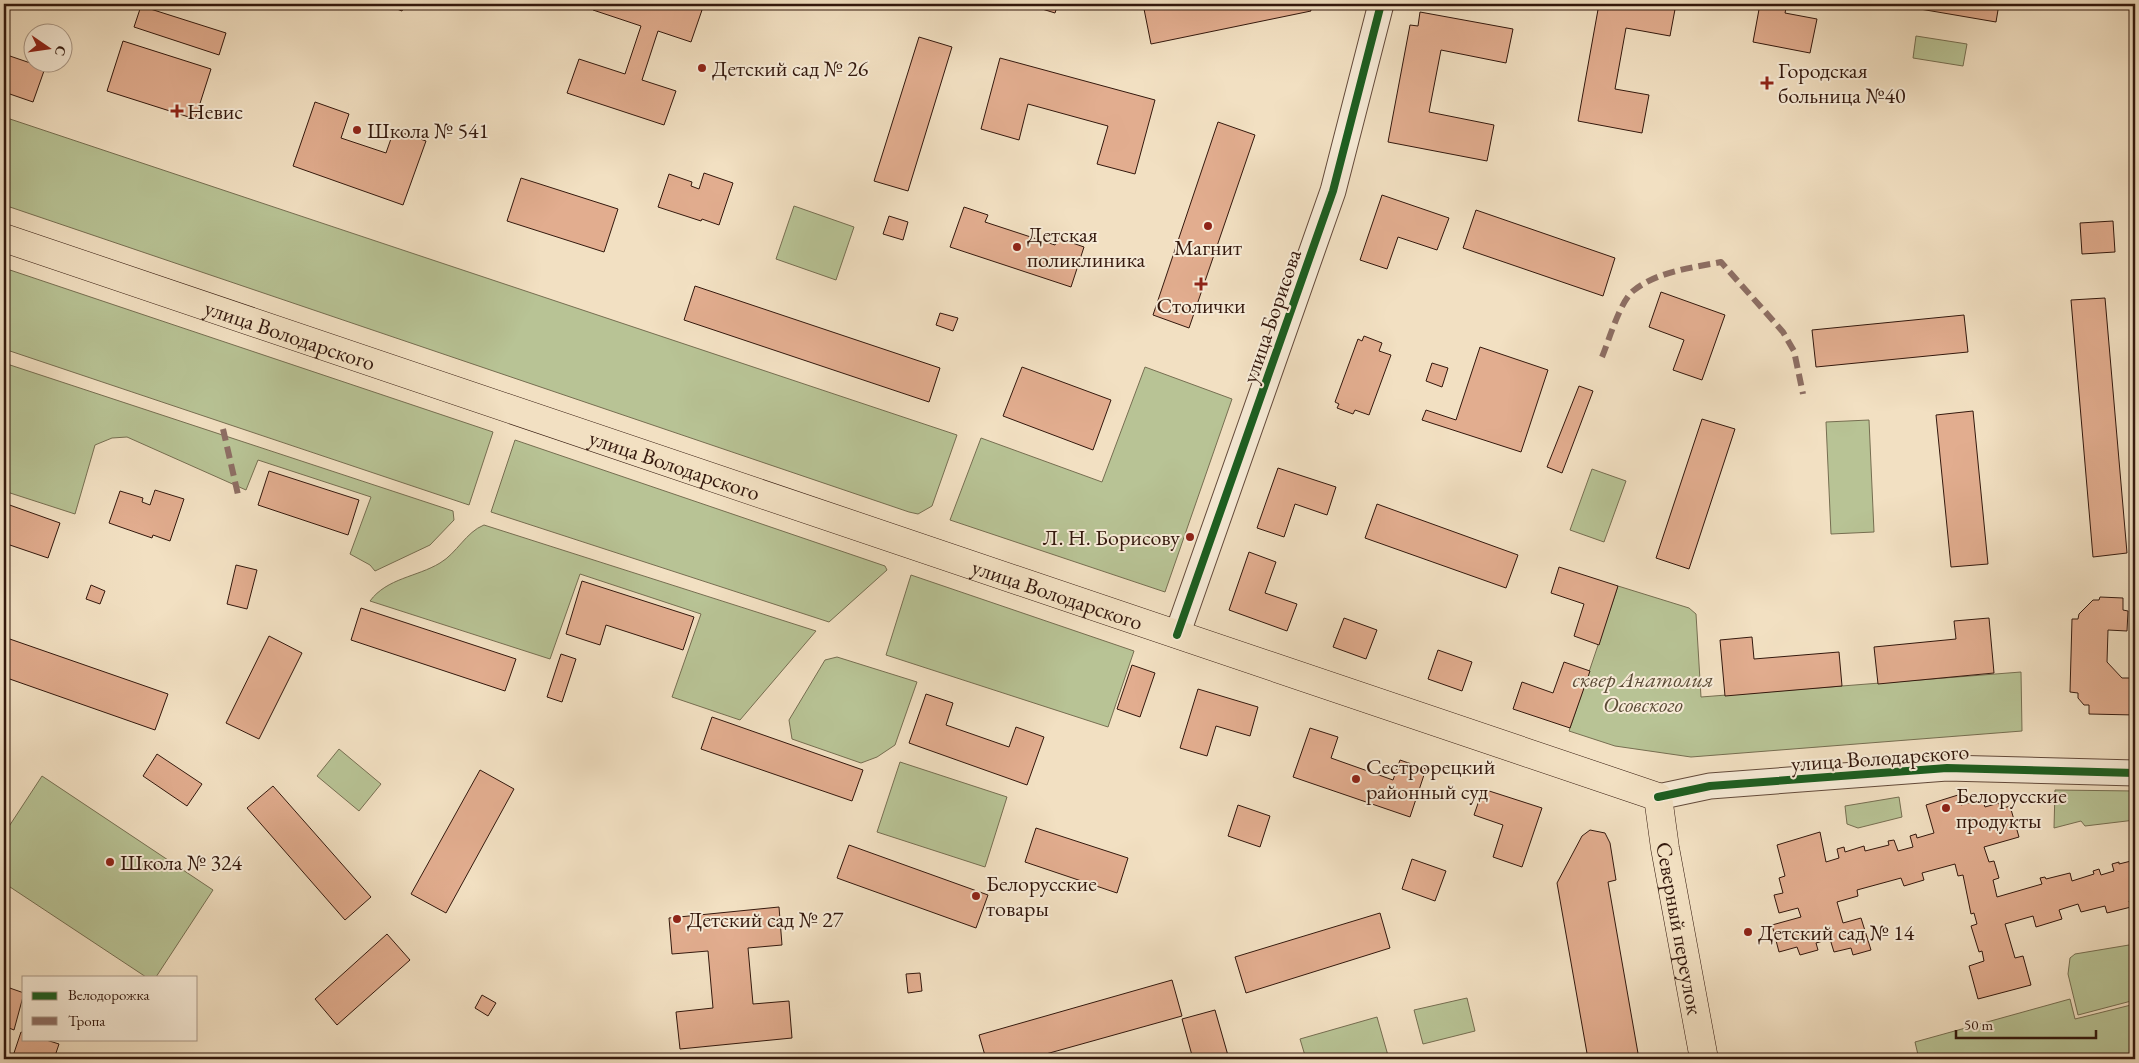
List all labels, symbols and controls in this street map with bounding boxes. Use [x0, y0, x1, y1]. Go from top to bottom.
north arrow [22, 22, 72, 72]
text: С [51, 44, 71, 58]
place label: Детский сад № 26 [712, 54, 869, 83]
place label: Городская больница №40 [1778, 56, 1906, 110]
marker: Детский сад № 26 [696, 62, 708, 74]
marker: Городская больница №40 [1760, 76, 1774, 90]
place label: Невис [187, 97, 243, 126]
marker: Невис [171, 105, 183, 117]
place label: Школа № 541 [367, 116, 489, 145]
marker: Школа № 541 [351, 124, 363, 136]
place label: Детская поликлиника [1027, 220, 1146, 274]
marker: Магнит [1202, 220, 1214, 232]
place label: Магнит [1174, 233, 1242, 262]
marker: Детская поликлиника [1011, 241, 1023, 253]
street label: улица Борисова [1235, 245, 1308, 387]
marker: Столички [1195, 278, 1207, 290]
place label: Столички [1156, 291, 1246, 320]
street label: улица Володарского [201, 293, 379, 378]
street label: улица Володарского [585, 423, 764, 508]
place label: Л. Н. Борисову [1043, 523, 1180, 552]
marker: Л. Н. Борисову [1184, 531, 1196, 543]
street label: улица Володарского [968, 552, 1147, 637]
park label: сквер Анатолия Осовского [1572, 665, 1714, 719]
street label: улица Володарского [1790, 737, 1970, 778]
place label: Сестрорецкий районный суд [1366, 752, 1496, 806]
marker: Сестрорецкий районный суд [1350, 773, 1362, 785]
place label: Белорусские продукты [1956, 781, 2067, 835]
marker: Белорусские продукты [1940, 802, 1952, 814]
street label: Северный переулок [1649, 840, 1710, 1018]
place label: Школа № 324 [120, 848, 243, 877]
marker: Школа № 324 [104, 856, 116, 868]
place label: Белорусские товары [986, 869, 1097, 923]
marker: Белорусские товары [970, 890, 982, 902]
place label: Детский сад № 27 [687, 905, 844, 934]
marker: Детский сад № 27 [671, 913, 683, 925]
place label: Детский сад № 14 [1758, 918, 1915, 947]
marker: Детский сад № 14 [1742, 926, 1754, 938]
legend [22, 976, 198, 1040]
text: Велодорожка [68, 985, 149, 1004]
scale bar [1956, 1008, 2096, 1040]
text: Тропа [68, 1011, 105, 1030]
text: 50 m [1964, 1015, 1993, 1034]

